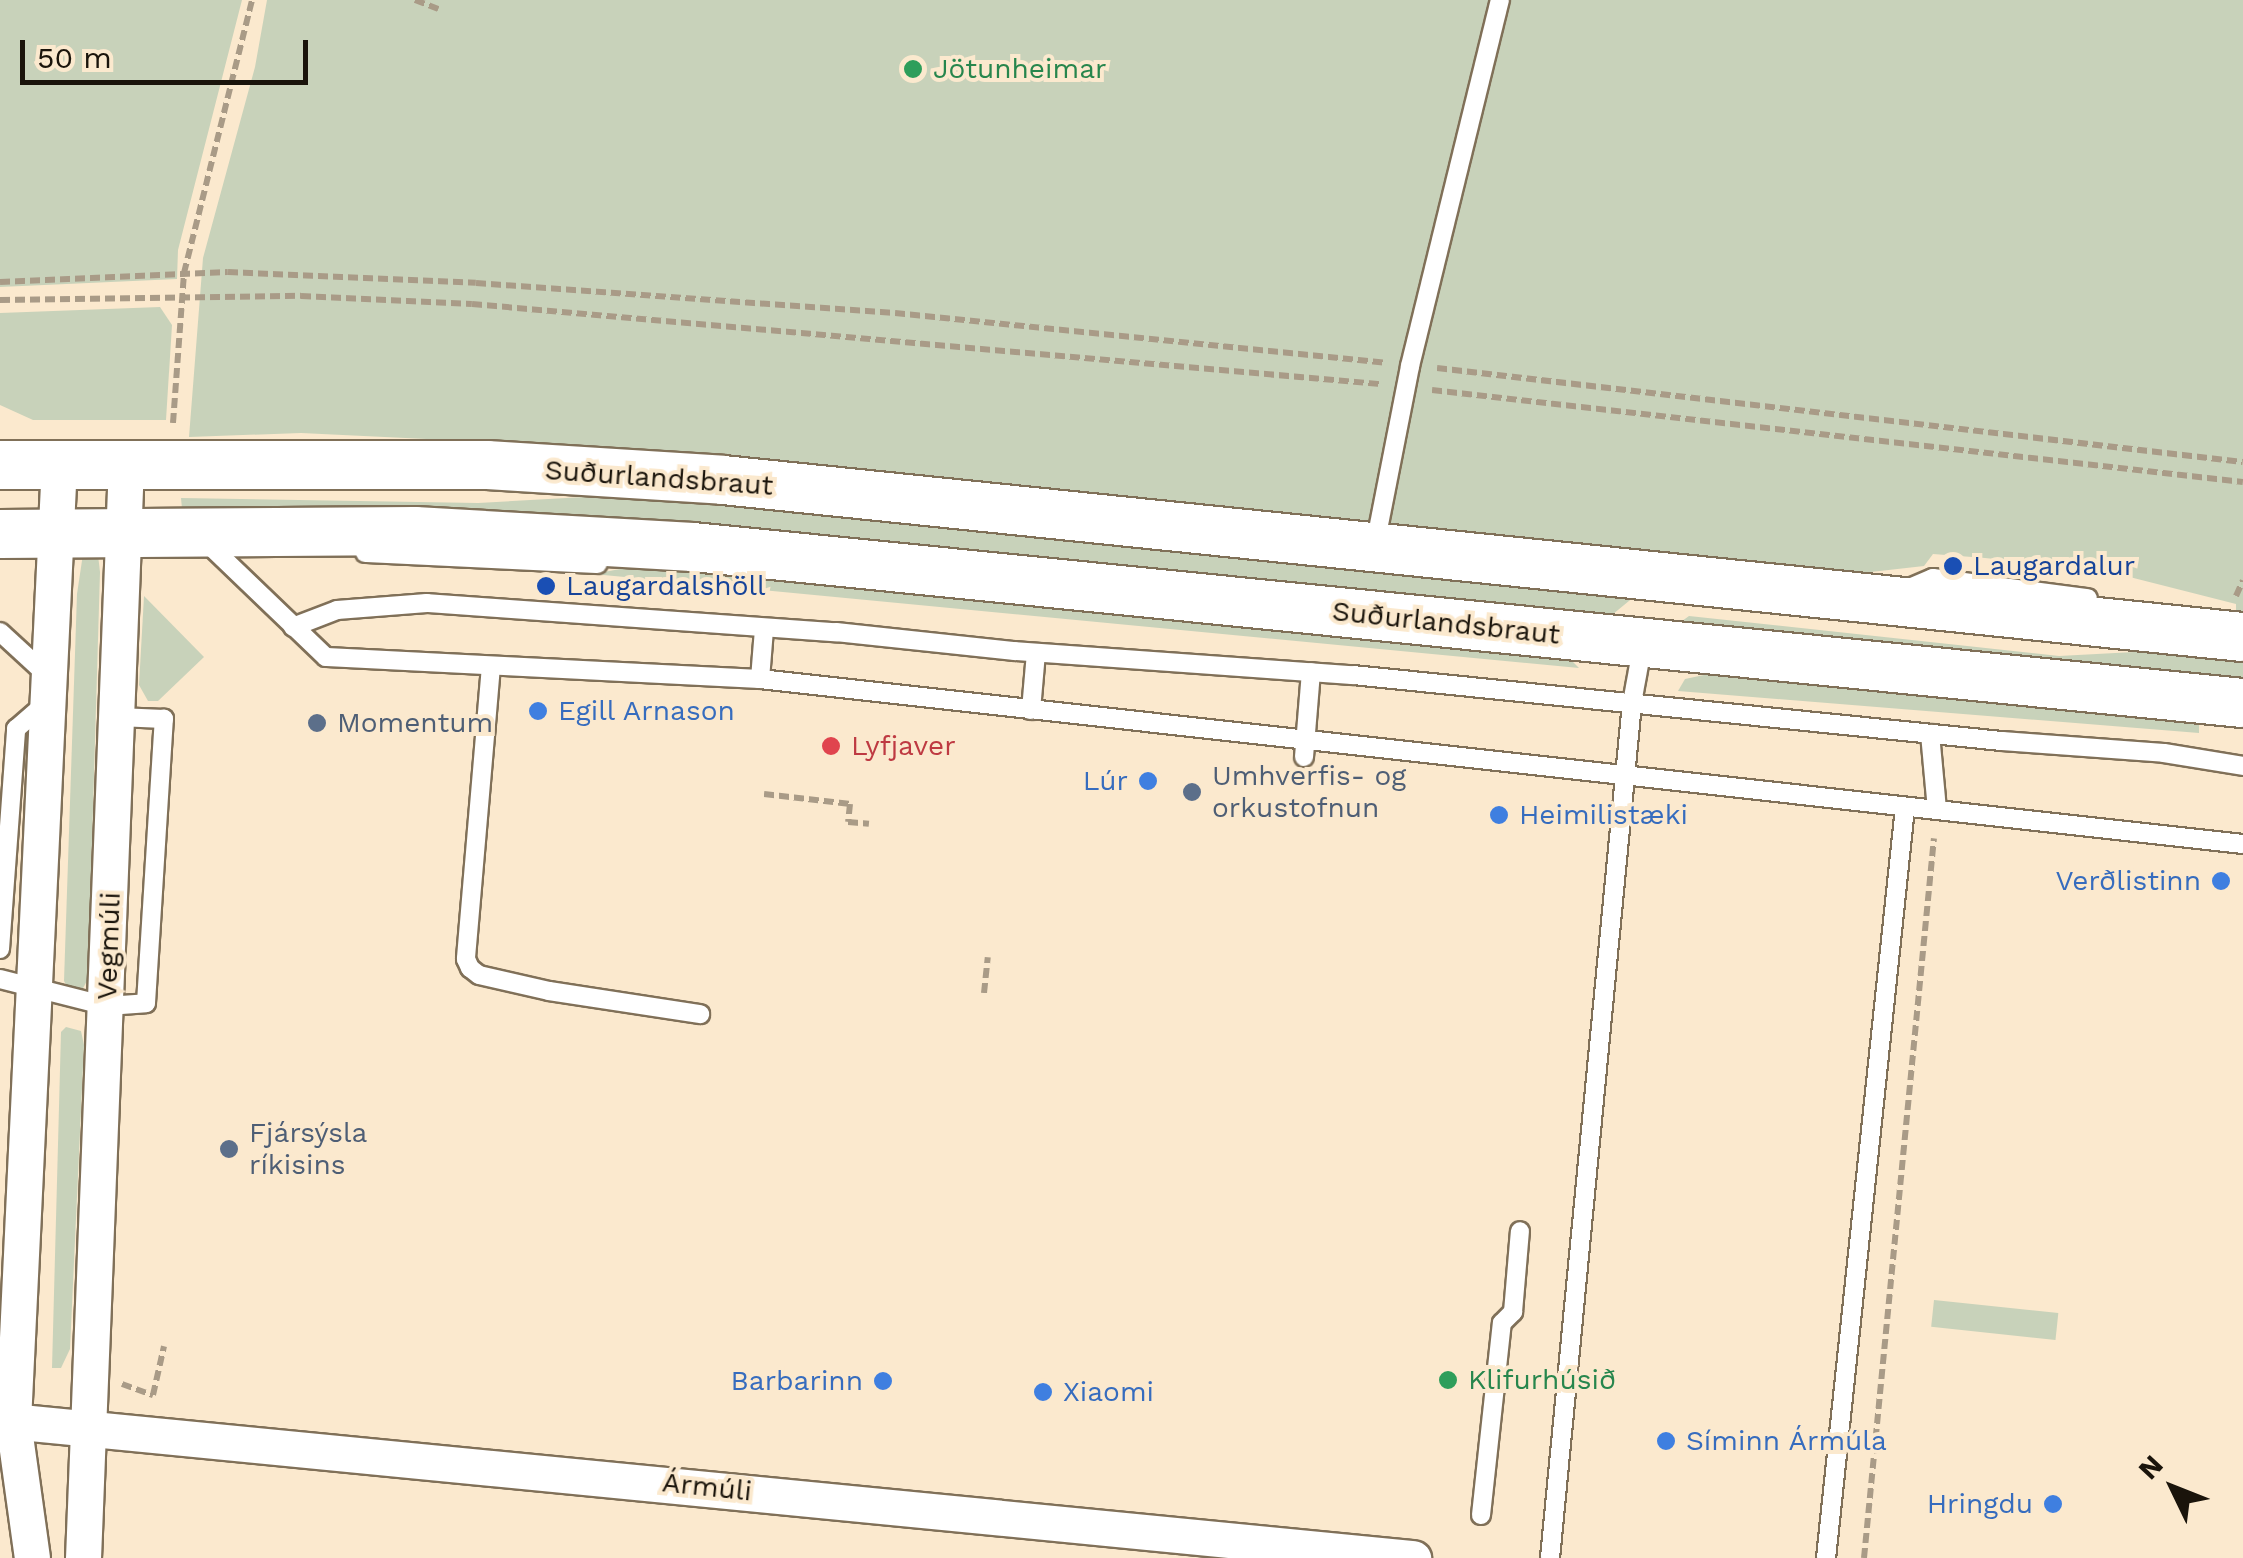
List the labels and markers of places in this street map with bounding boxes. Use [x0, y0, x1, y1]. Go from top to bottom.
place label: Jötunheimar [933, 52, 1106, 86]
marker: Jötunheimar [902, 58, 924, 80]
place label: Laugardalur [1973, 549, 2135, 583]
marker: Laugardalur [1942, 555, 1964, 577]
place label: Laugardalshöll [566, 569, 766, 603]
marker: Laugardalshöll [535, 575, 557, 597]
place label: Egill Arnason [558, 694, 737, 728]
marker: Egill Arnason [527, 700, 549, 722]
place label: Momentum [337, 706, 493, 740]
marker: Momentum [306, 712, 328, 734]
place label: Lyfjaver [851, 729, 956, 763]
marker: Lyfjaver [820, 735, 842, 757]
place label: Umhverfis- og orkustofnun [1212, 759, 1406, 825]
place label: Lúr [1083, 764, 1128, 798]
marker: Lúr [1137, 770, 1159, 792]
marker: Umhverfis- og orkustofnun [1181, 781, 1203, 803]
place label: Heimilistæki [1519, 798, 1688, 832]
marker: Heimilistæki [1488, 804, 1510, 826]
place label: Verðlistinn [2055, 864, 2201, 898]
marker: Verðlistinn [2210, 870, 2232, 892]
place label: Fjársýsla ríkisins [249, 1116, 367, 1182]
marker: Fjársýsla ríkisins [218, 1138, 240, 1160]
place label: Klifurhúsið [1468, 1363, 1616, 1397]
place label: Barbarinn [731, 1364, 863, 1398]
marker: Klifurhúsið [1437, 1369, 1459, 1391]
marker: Barbarinn [872, 1370, 894, 1392]
place label: Xiaomi [1063, 1375, 1154, 1409]
marker: Xiaomi [1032, 1381, 1054, 1403]
place label: Síminn Ármúla [1686, 1424, 1888, 1458]
marker: Síminn Ármúla [1655, 1430, 1677, 1452]
place label: Hringdu [1927, 1487, 2033, 1521]
marker: Hringdu [2042, 1493, 2064, 1515]

